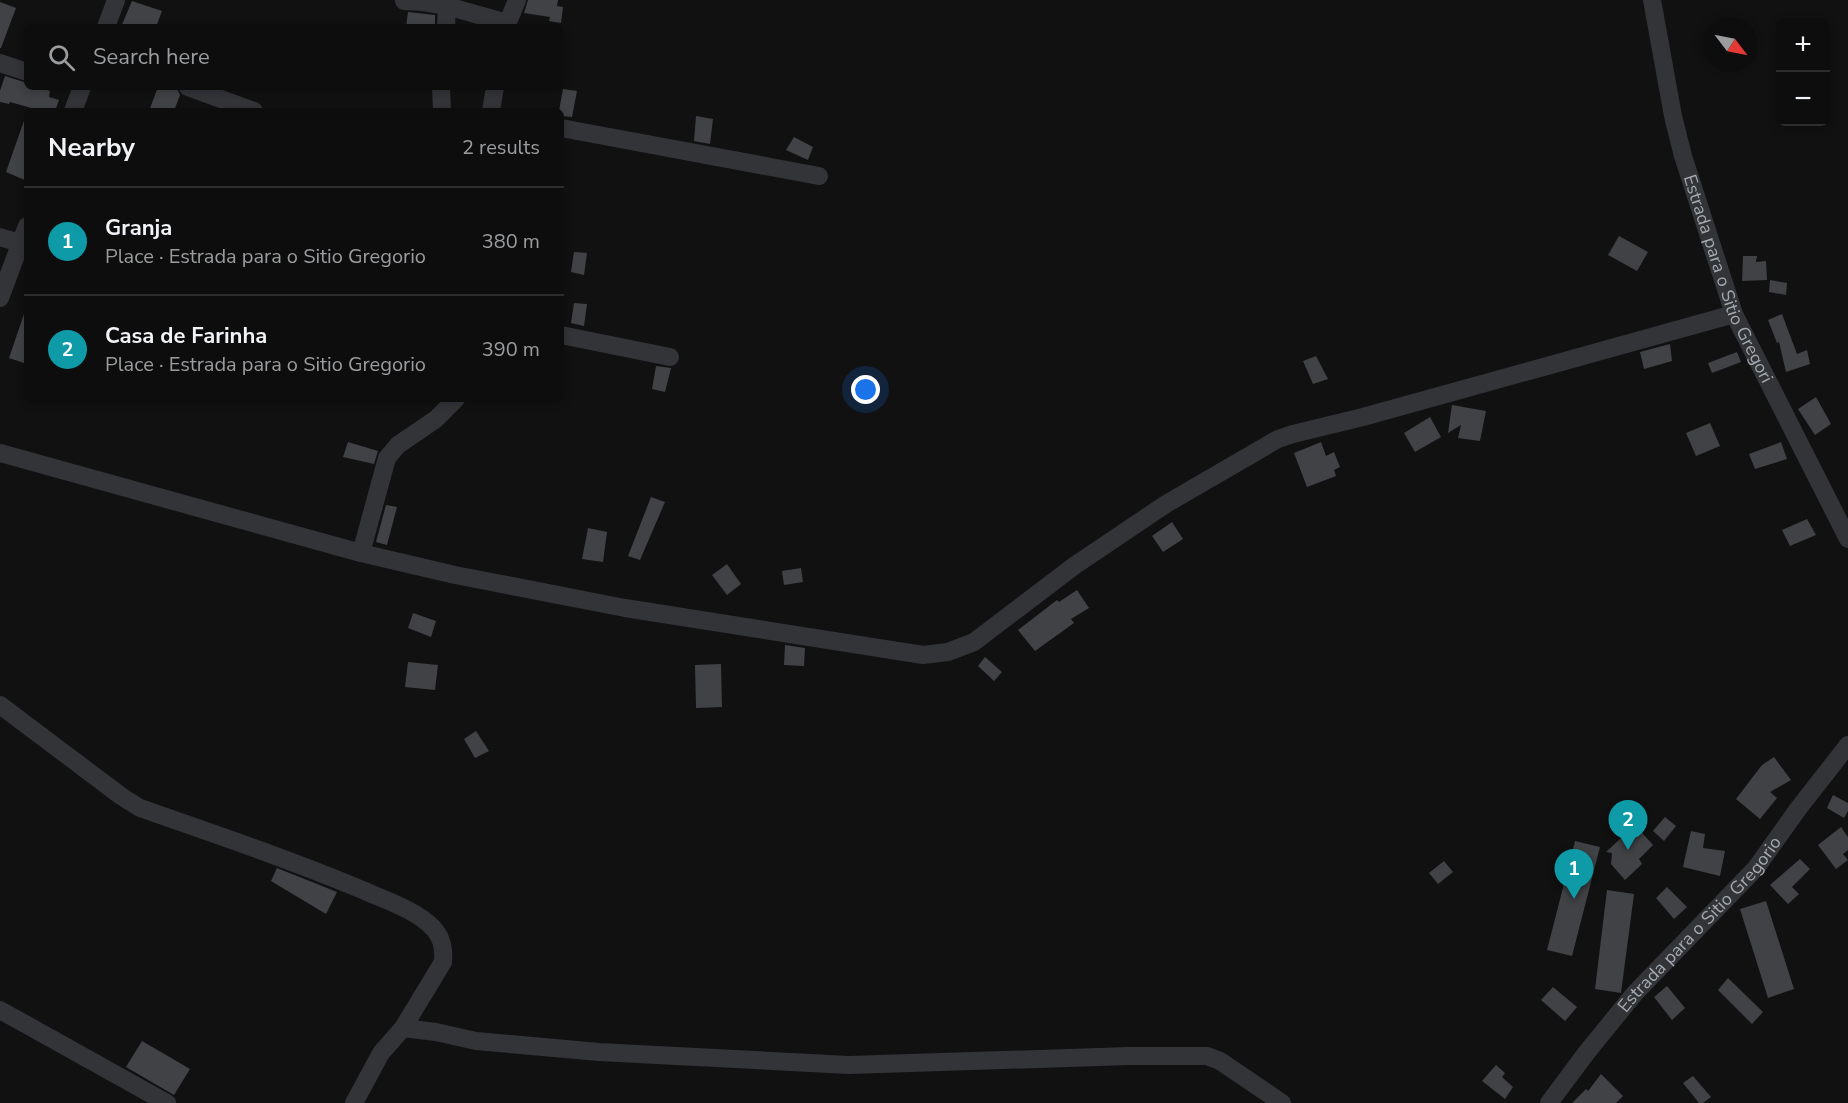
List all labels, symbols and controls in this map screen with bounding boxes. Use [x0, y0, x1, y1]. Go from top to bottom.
north arrow [1704, 18, 1758, 72]
map controls [1776, 18, 1830, 126]
button: + [1776, 18, 1830, 72]
search box [24, 24, 564, 90]
icon: search [45, 41, 78, 74]
text: Search here [93, 42, 210, 72]
button: − [1776, 72, 1830, 126]
text: Nearby [48, 130, 135, 165]
text: 2 results [462, 134, 540, 161]
street label: Estrada para o Sitio Gregori [1678, 171, 1779, 387]
text: Granja [105, 213, 172, 243]
text: 1 [62, 228, 74, 255]
text: 380 m [482, 228, 540, 255]
text: Place · Estrada para o Sitio Gregorio [105, 243, 426, 270]
text: Casa de Farinha [105, 321, 267, 351]
text: 2 [62, 336, 74, 363]
text: 390 m [482, 336, 540, 363]
text: Place · Estrada para o Sitio Gregorio [105, 351, 426, 378]
your location [851, 375, 880, 404]
pin: 2 [1608, 800, 1648, 850]
street label: Estrada para o Sitio Gregorio [1612, 832, 1787, 1017]
pin: 1 [1554, 850, 1594, 899]

